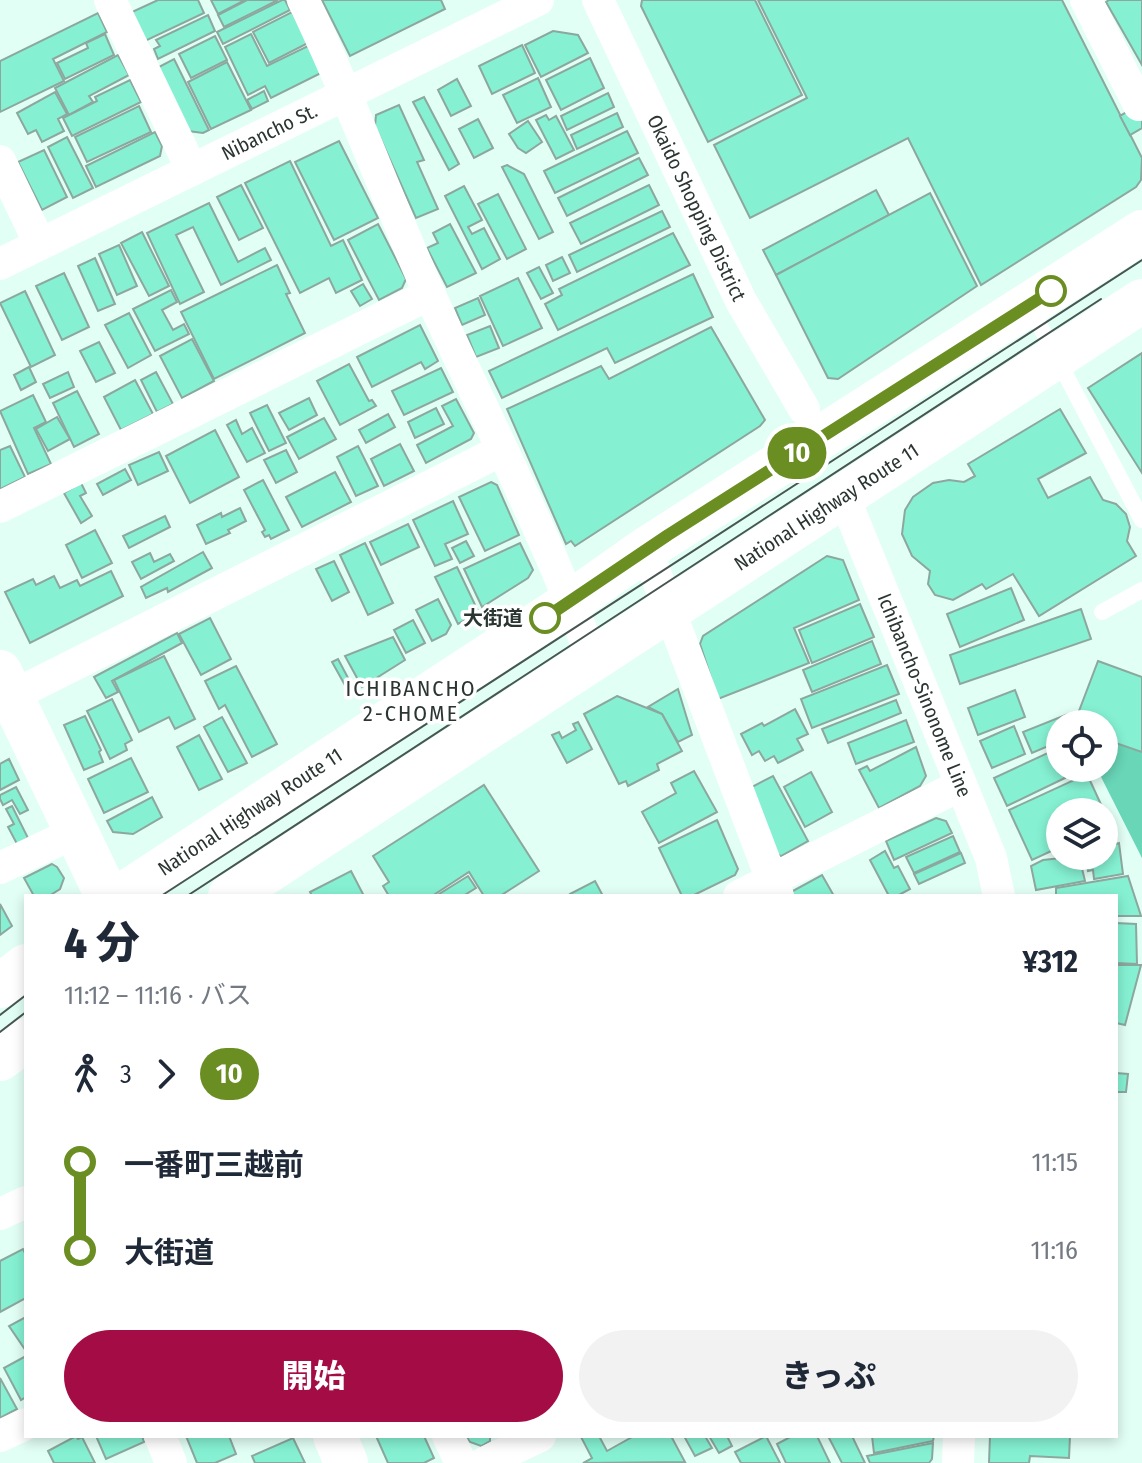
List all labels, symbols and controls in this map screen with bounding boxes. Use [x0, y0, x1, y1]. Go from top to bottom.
street label: Nibancho St. [218, 98, 321, 165]
street label: Okaido Shopping District [642, 111, 751, 305]
unlabelled marker [1036, 276, 1066, 306]
line badge: 10 [761, 427, 833, 479]
text: 10 [783, 436, 811, 469]
street label: National Highway Route 11 [730, 438, 923, 576]
street label: Ichibancho-Sinonome Line [872, 590, 977, 801]
marker: 大街道 [530, 603, 560, 633]
place label: 大街道 [463, 606, 523, 630]
district label: ICHIBANCHO 2-CHOME [345, 675, 477, 727]
map controls [1046, 710, 1118, 870]
button: locate [1046, 710, 1118, 782]
street label: National Highway Route 11 [153, 743, 347, 881]
button: layers [1046, 798, 1118, 870]
text: 4 分 [64, 917, 140, 970]
text: ¥312 [1023, 944, 1078, 980]
text: 11:12 – 11:16 · バス [64, 980, 252, 1011]
icon: walk [64, 1052, 108, 1096]
icon: forward [144, 1052, 188, 1096]
text: 10 [216, 1057, 243, 1090]
text: 3 [120, 1059, 132, 1090]
text: 一番町三越前 [124, 1147, 304, 1183]
text: 11:15 [1032, 1147, 1078, 1178]
text: 大街道 [124, 1235, 214, 1271]
text: 11:16 [1031, 1235, 1078, 1266]
button: 開始 [64, 1330, 563, 1422]
button: きっぷ [579, 1330, 1078, 1422]

